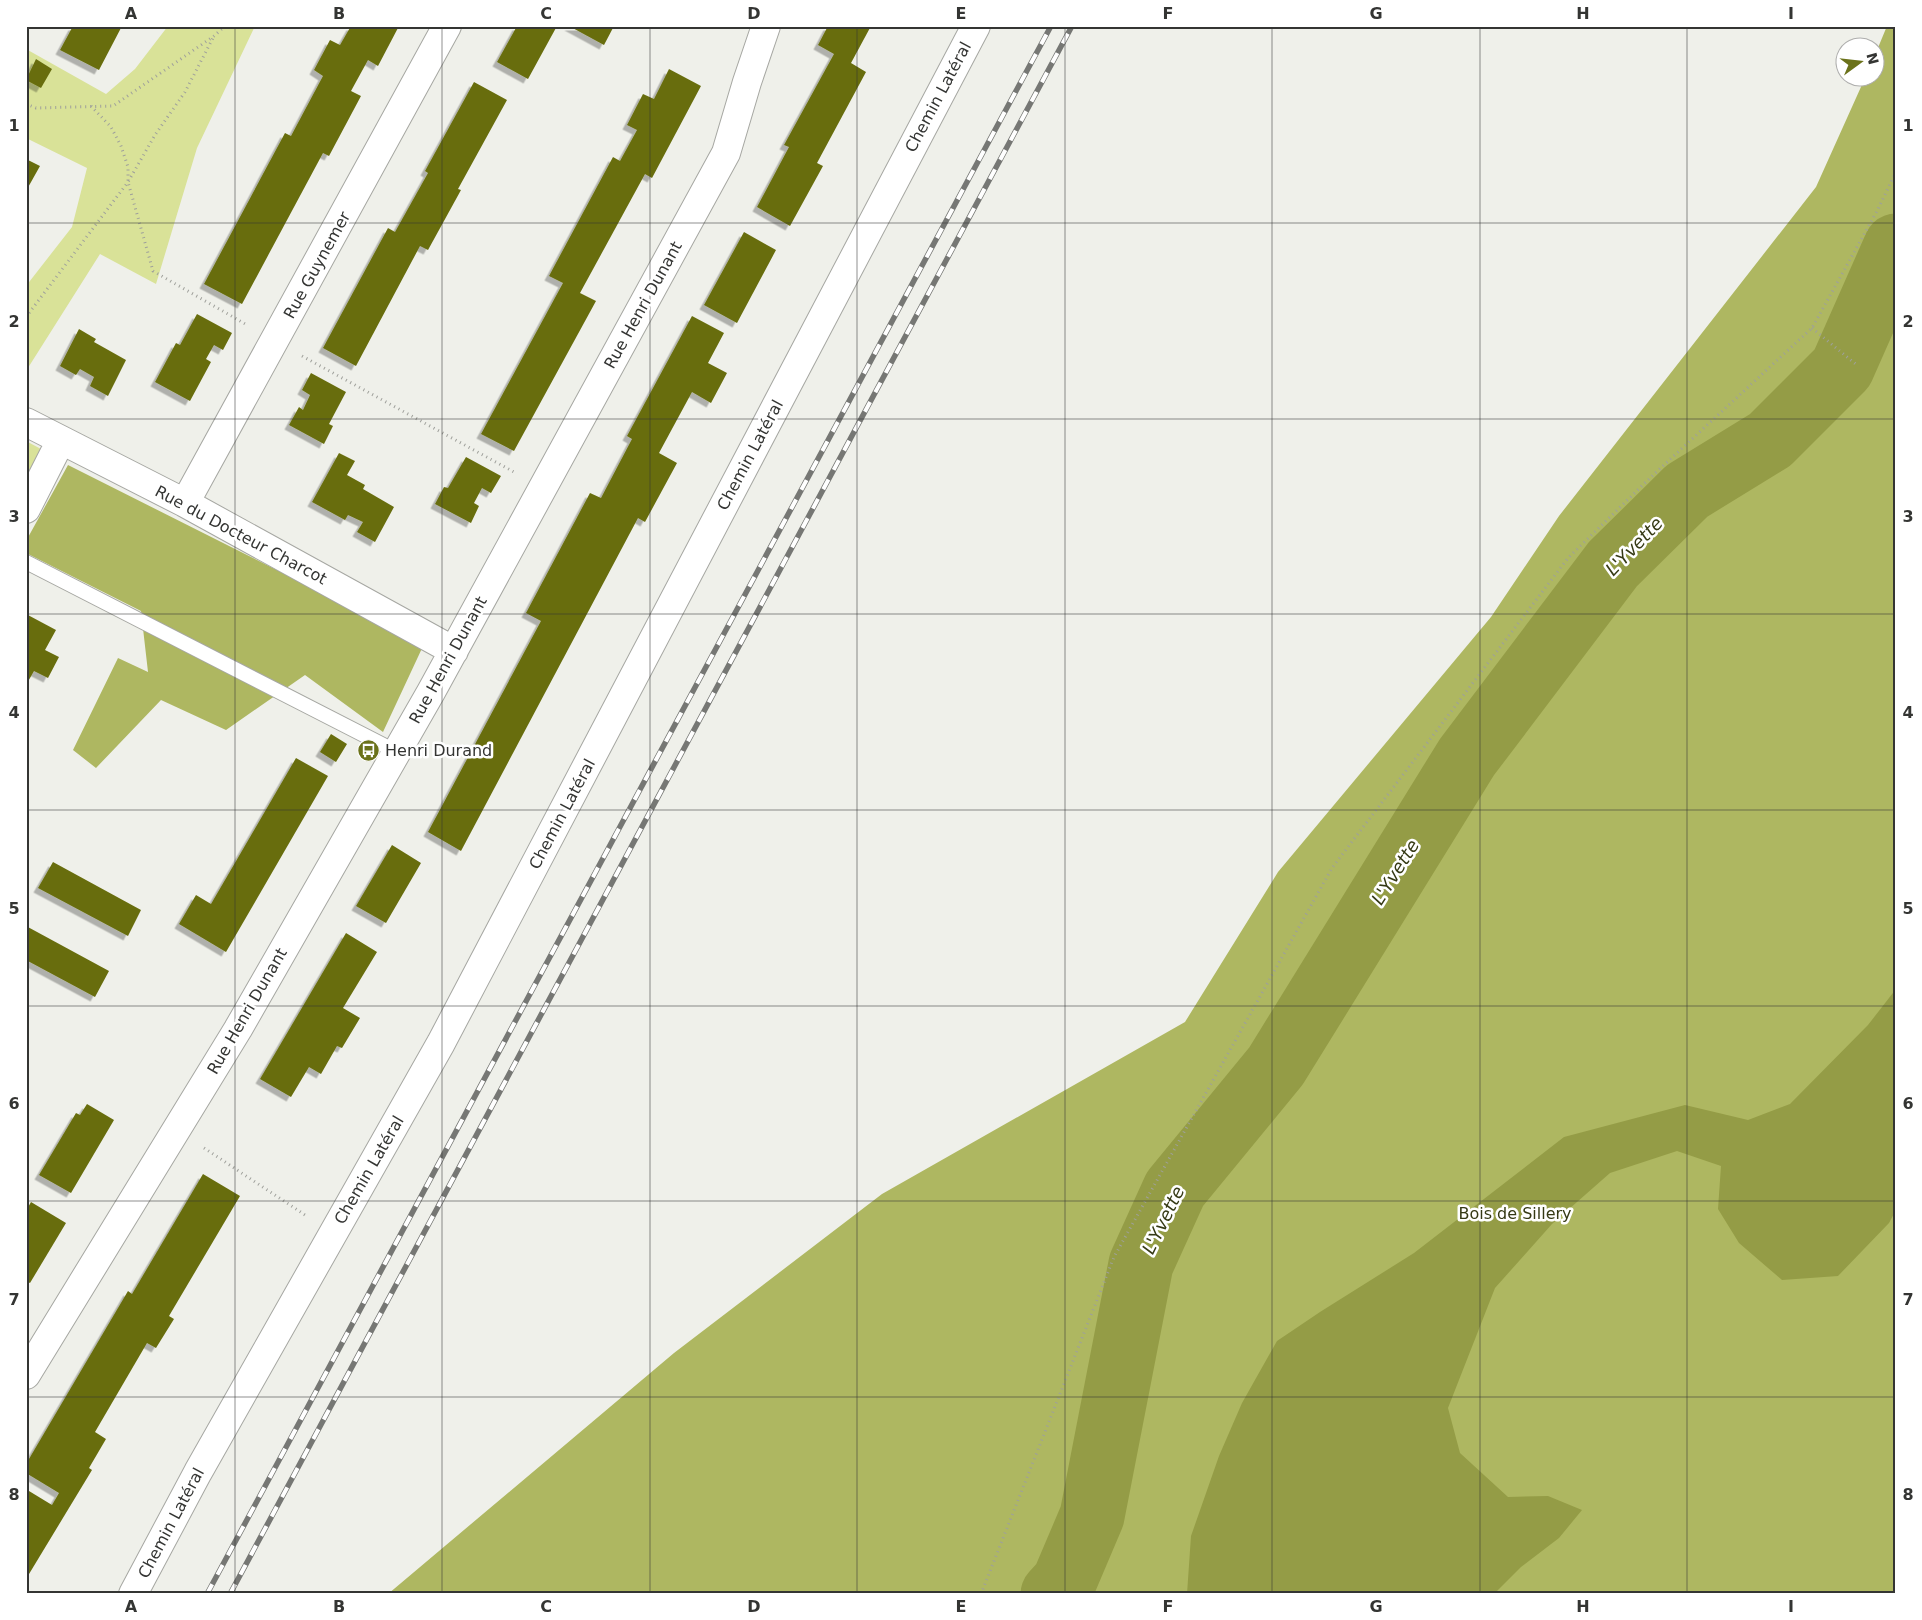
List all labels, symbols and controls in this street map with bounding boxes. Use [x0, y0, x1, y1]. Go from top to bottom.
text: A [125, 4, 138, 23]
text: B [333, 4, 345, 23]
text: C [540, 4, 552, 23]
text: D [747, 4, 761, 23]
text: E [956, 4, 966, 23]
text: F [1163, 4, 1173, 23]
text: G [1369, 4, 1383, 23]
text: H [1576, 4, 1590, 23]
text: I [1788, 4, 1794, 23]
north arrow [1834, 38, 1884, 88]
street label: Chemin Latéral [901, 39, 975, 155]
text: N [1863, 51, 1882, 66]
text: 1 [8, 116, 20, 135]
text: 1 [1902, 116, 1914, 135]
street label: Rue Guynemer [280, 208, 354, 322]
street label: Rue Henri Dunant [600, 238, 686, 372]
text: 2 [8, 312, 20, 331]
text: 2 [1902, 312, 1914, 331]
street label: Chemin Latéral [713, 397, 787, 513]
street label: Rue du Docteur Charcot [152, 482, 330, 588]
text: 3 [8, 507, 20, 526]
text: 3 [1902, 507, 1914, 526]
water label: L'Yvette [1601, 512, 1667, 580]
street label: Rue Henri Dunant [405, 593, 491, 727]
text: 4 [8, 703, 20, 722]
text: 4 [1902, 703, 1914, 722]
bus stop icon: Henri Durand [357, 738, 381, 762]
place label: Henri Durand [385, 741, 492, 760]
street label: Chemin Latéral [525, 756, 599, 872]
water label: L'Yvette [1367, 836, 1423, 908]
text: 5 [8, 899, 20, 918]
text: 5 [1902, 899, 1914, 918]
street label: Rue Henri Dunant [203, 945, 291, 1077]
text: 6 [8, 1094, 20, 1113]
text: 6 [1902, 1094, 1914, 1113]
street label: Chemin Latéral [330, 1112, 408, 1228]
water label: L'Yvette [1138, 1183, 1188, 1257]
park label: Bois de Sillery [1458, 1204, 1572, 1223]
text: 7 [8, 1290, 20, 1309]
text: 7 [1902, 1290, 1914, 1309]
street label: Chemin Latéral [134, 1465, 208, 1581]
text: 8 [8, 1485, 20, 1504]
text: 8 [1902, 1485, 1914, 1504]
text: A [125, 1597, 138, 1616]
text: B [333, 1597, 345, 1616]
text: C [540, 1597, 552, 1616]
text: D [747, 1597, 761, 1616]
text: E [956, 1597, 966, 1616]
text: F [1163, 1597, 1173, 1616]
text: G [1369, 1597, 1383, 1616]
text: H [1576, 1597, 1590, 1616]
text: I [1788, 1597, 1794, 1616]

